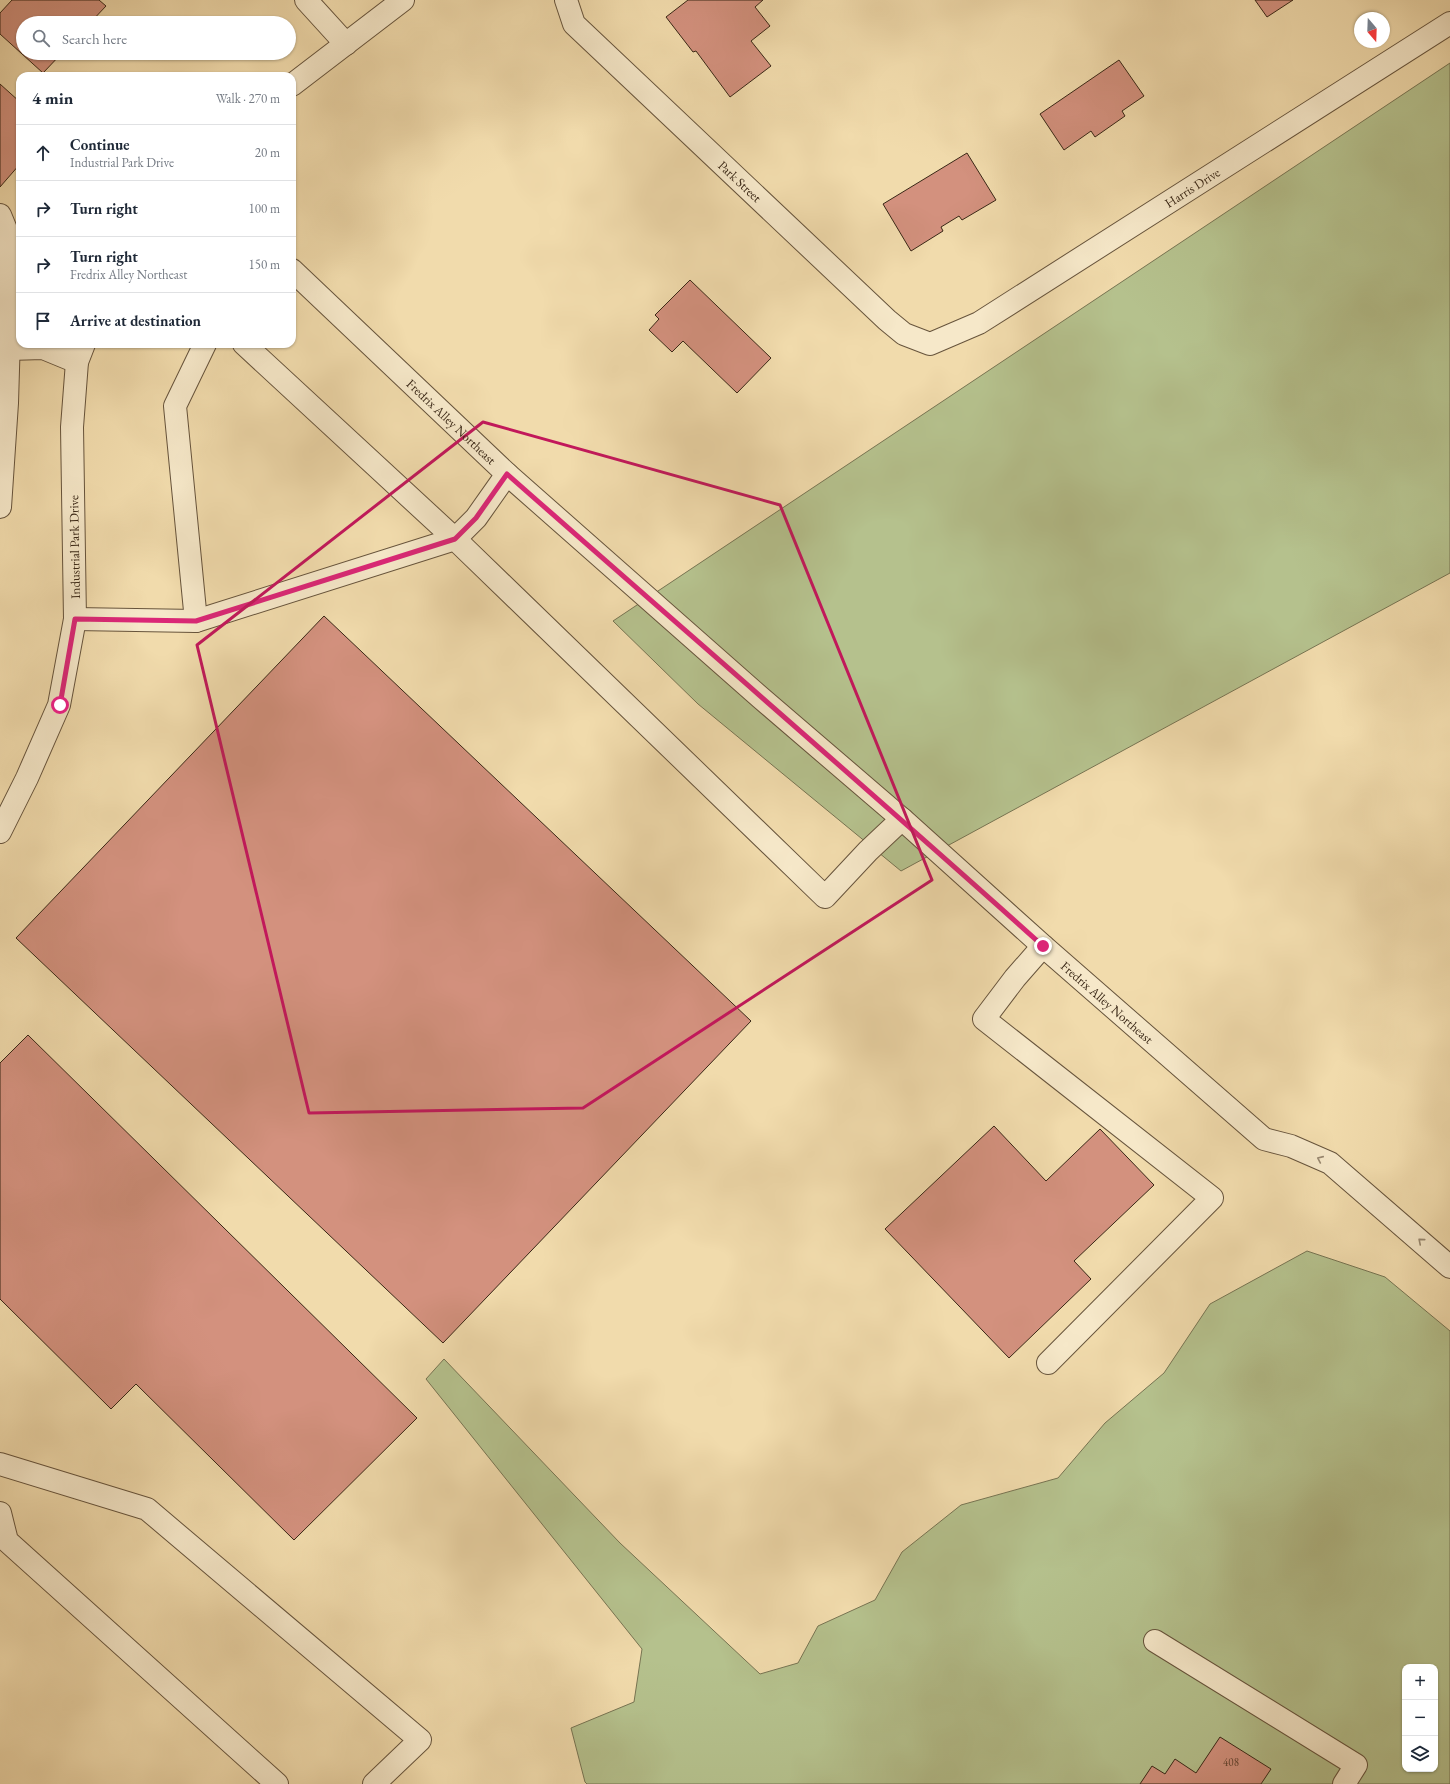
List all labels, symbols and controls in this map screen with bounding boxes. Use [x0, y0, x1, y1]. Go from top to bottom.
north arrow [1354, 12, 1390, 48]
search box [16, 16, 296, 60]
icon: search [30, 27, 52, 49]
text: Search here [62, 29, 127, 48]
text: 4 min [32, 87, 73, 109]
text: Walk · 270 m [216, 90, 280, 107]
text: Continue [70, 135, 130, 154]
icon: ahead [32, 142, 54, 164]
text: 20 m [255, 144, 280, 161]
text: Industrial Park Drive [70, 154, 174, 171]
street label: Park Street [715, 157, 765, 206]
street label: Harris Drive [1162, 164, 1223, 212]
icon: right [32, 198, 54, 220]
text: Turn right [70, 199, 138, 218]
text: 100 m [249, 200, 280, 217]
text: Turn right [70, 247, 138, 266]
icon: right [32, 254, 54, 276]
text: 150 m [249, 256, 280, 273]
text: Fredrix Alley Northeast [70, 266, 187, 283]
icon: arrive [32, 310, 54, 332]
text: Arrive at destination [70, 311, 201, 330]
street label: Fredrix Alley Northeast [403, 375, 500, 468]
street label: Industrial Park Drive [65, 495, 84, 599]
route start [51, 696, 69, 714]
route end [1034, 937, 1052, 955]
street label: Fredrix Alley Northeast [1057, 958, 1157, 1048]
one-way arrow [1317, 1156, 1325, 1164]
one-way arrow [1418, 1238, 1426, 1245]
map controls [1402, 1664, 1438, 1772]
button: + [1402, 1664, 1438, 1700]
button: − [1402, 1700, 1438, 1736]
button: layers [1402, 1736, 1438, 1772]
house number: 408 [1223, 1755, 1239, 1769]

